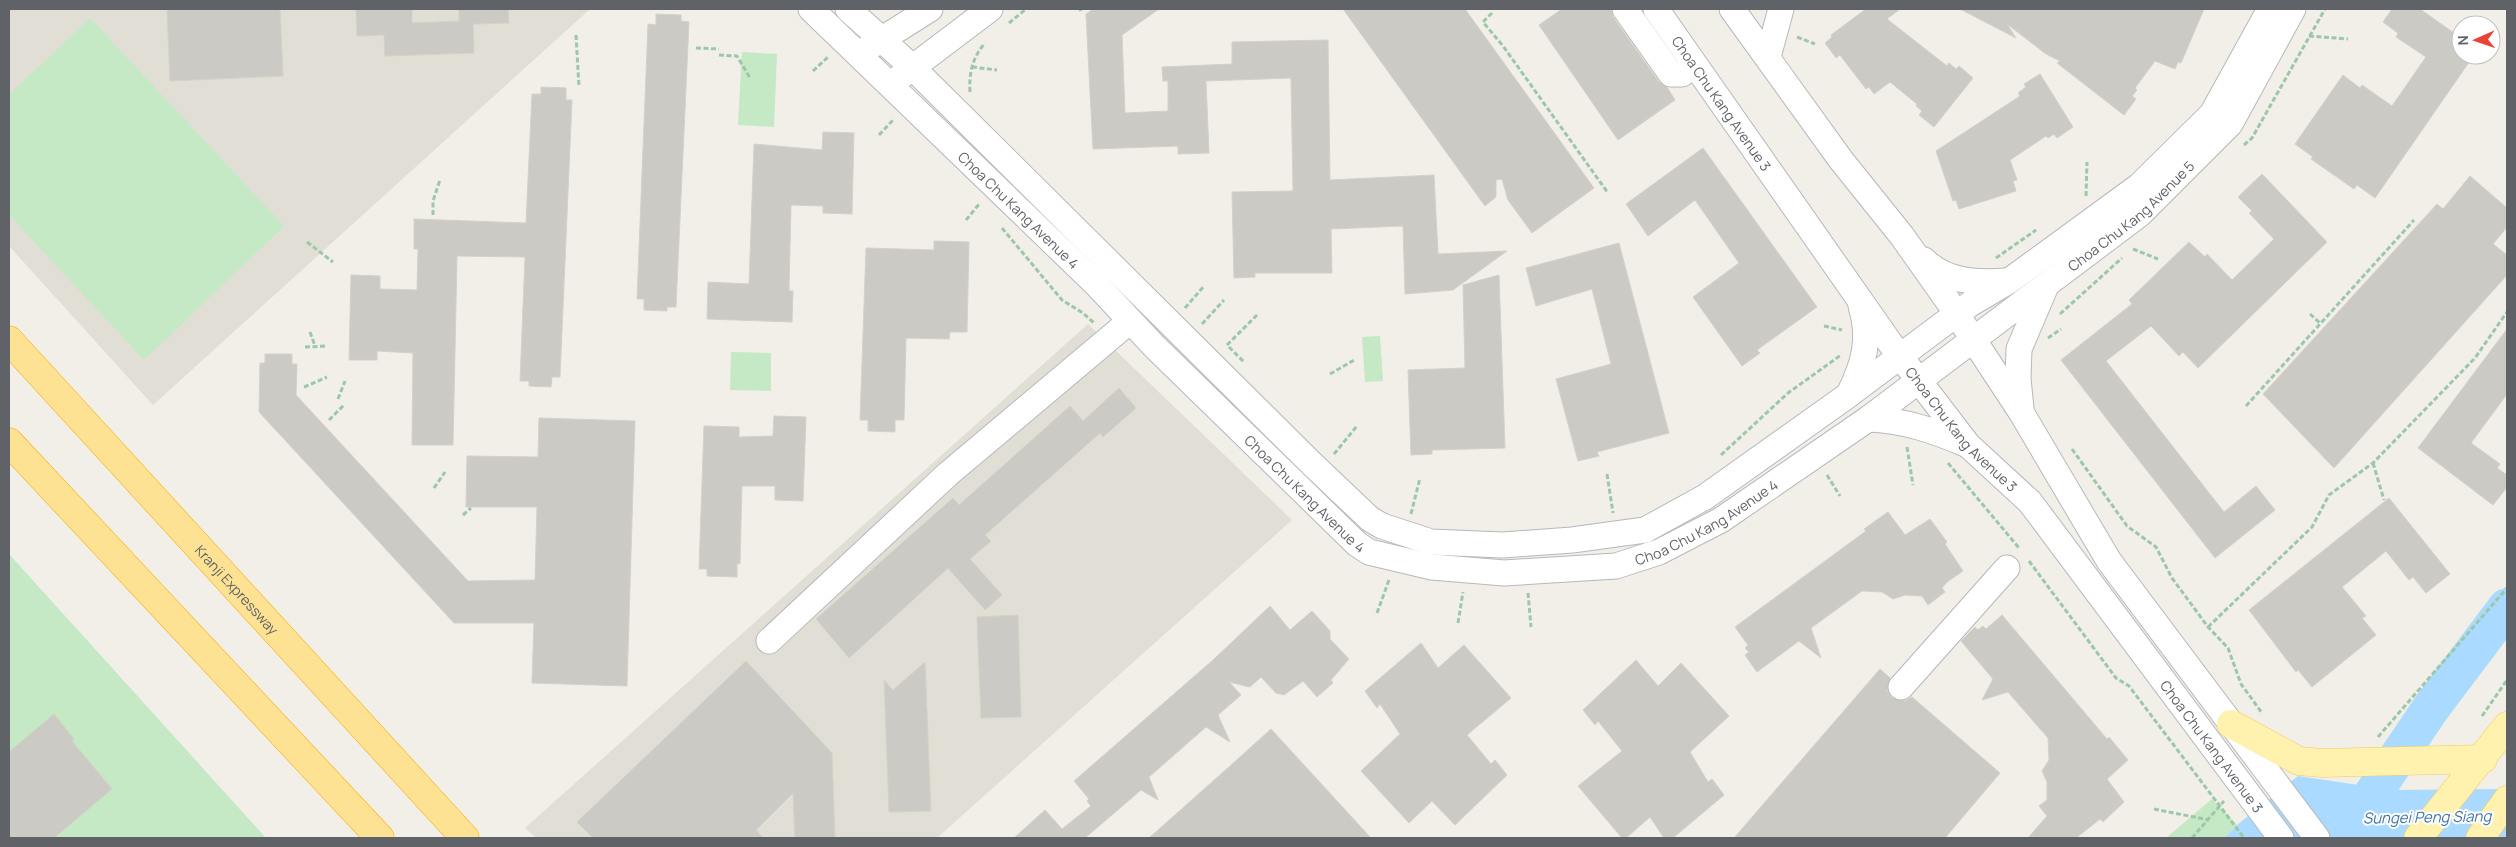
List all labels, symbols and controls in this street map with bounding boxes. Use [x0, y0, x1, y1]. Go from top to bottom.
north arrow [2451, 15, 2501, 65]
street label: Choa Chu Kang Avenue 3 [1668, 32, 1776, 174]
text: N [2453, 35, 2472, 46]
street label: Choa Chu Kang Avenue 4 [954, 147, 1084, 273]
street label: Choa Chu Kang Avenue 5 [2063, 156, 2198, 275]
street label: Choa Chu Kang Avenue 3 [1902, 362, 2022, 495]
street label: Choa Chu Kang Avenue 4 [1241, 430, 1369, 556]
street label: Choa Chu Kang Avenue 4 [1632, 475, 1781, 569]
street label: Kranji Expressway [191, 540, 284, 639]
street label: Choa Chu Kang Avenue 3 [2157, 676, 2268, 816]
water label: Sungei Peng Siang [2363, 805, 2493, 829]

